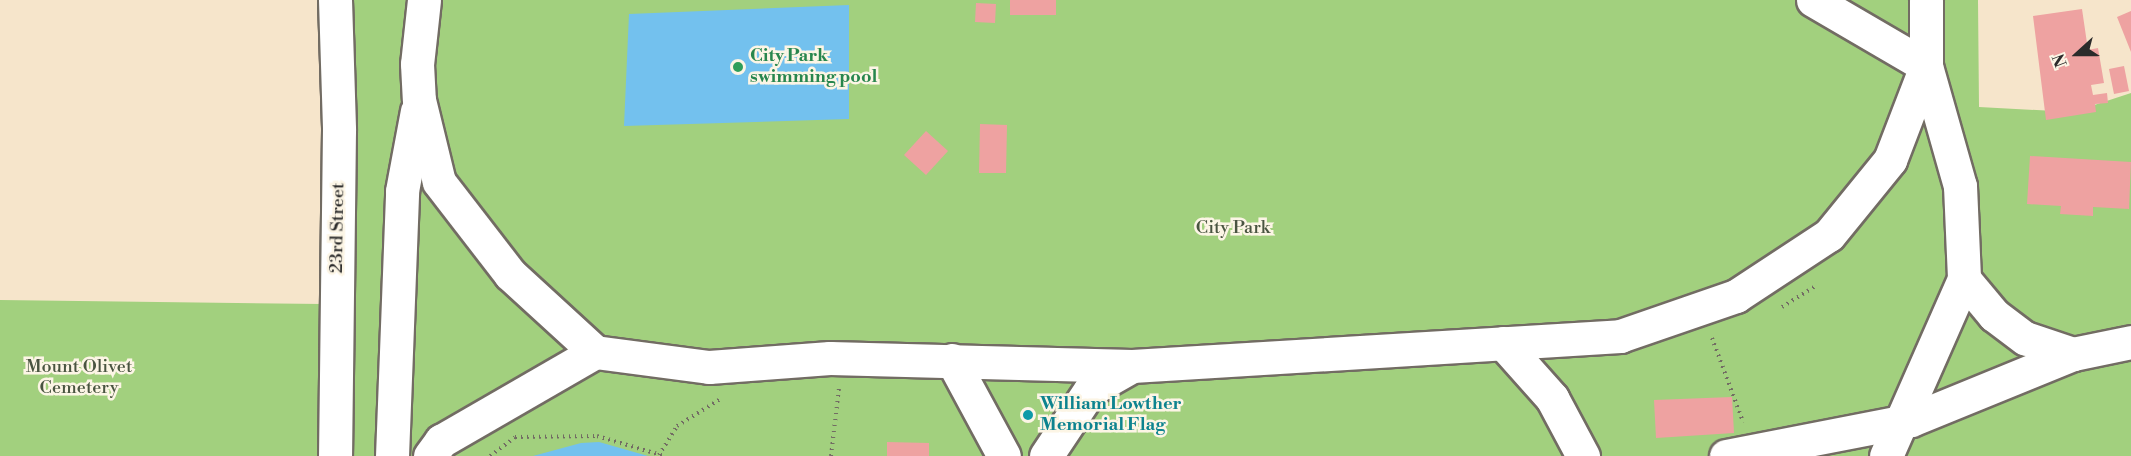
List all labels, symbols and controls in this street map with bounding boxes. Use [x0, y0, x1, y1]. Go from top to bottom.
north arrow [2047, 24, 2107, 84]
place label: City Park swimming pool [750, 46, 877, 88]
text: N [2049, 51, 2072, 70]
marker: City Park swimming pool [731, 60, 745, 74]
street label: 23rd Street [326, 182, 350, 274]
park label: City Park [1196, 217, 1270, 239]
park label: Mount Olivet Cemetery [26, 357, 132, 400]
place label: William Lowther Memorial Flag [1040, 394, 1182, 436]
marker: William Lowther Memorial Flag [1021, 408, 1035, 422]

